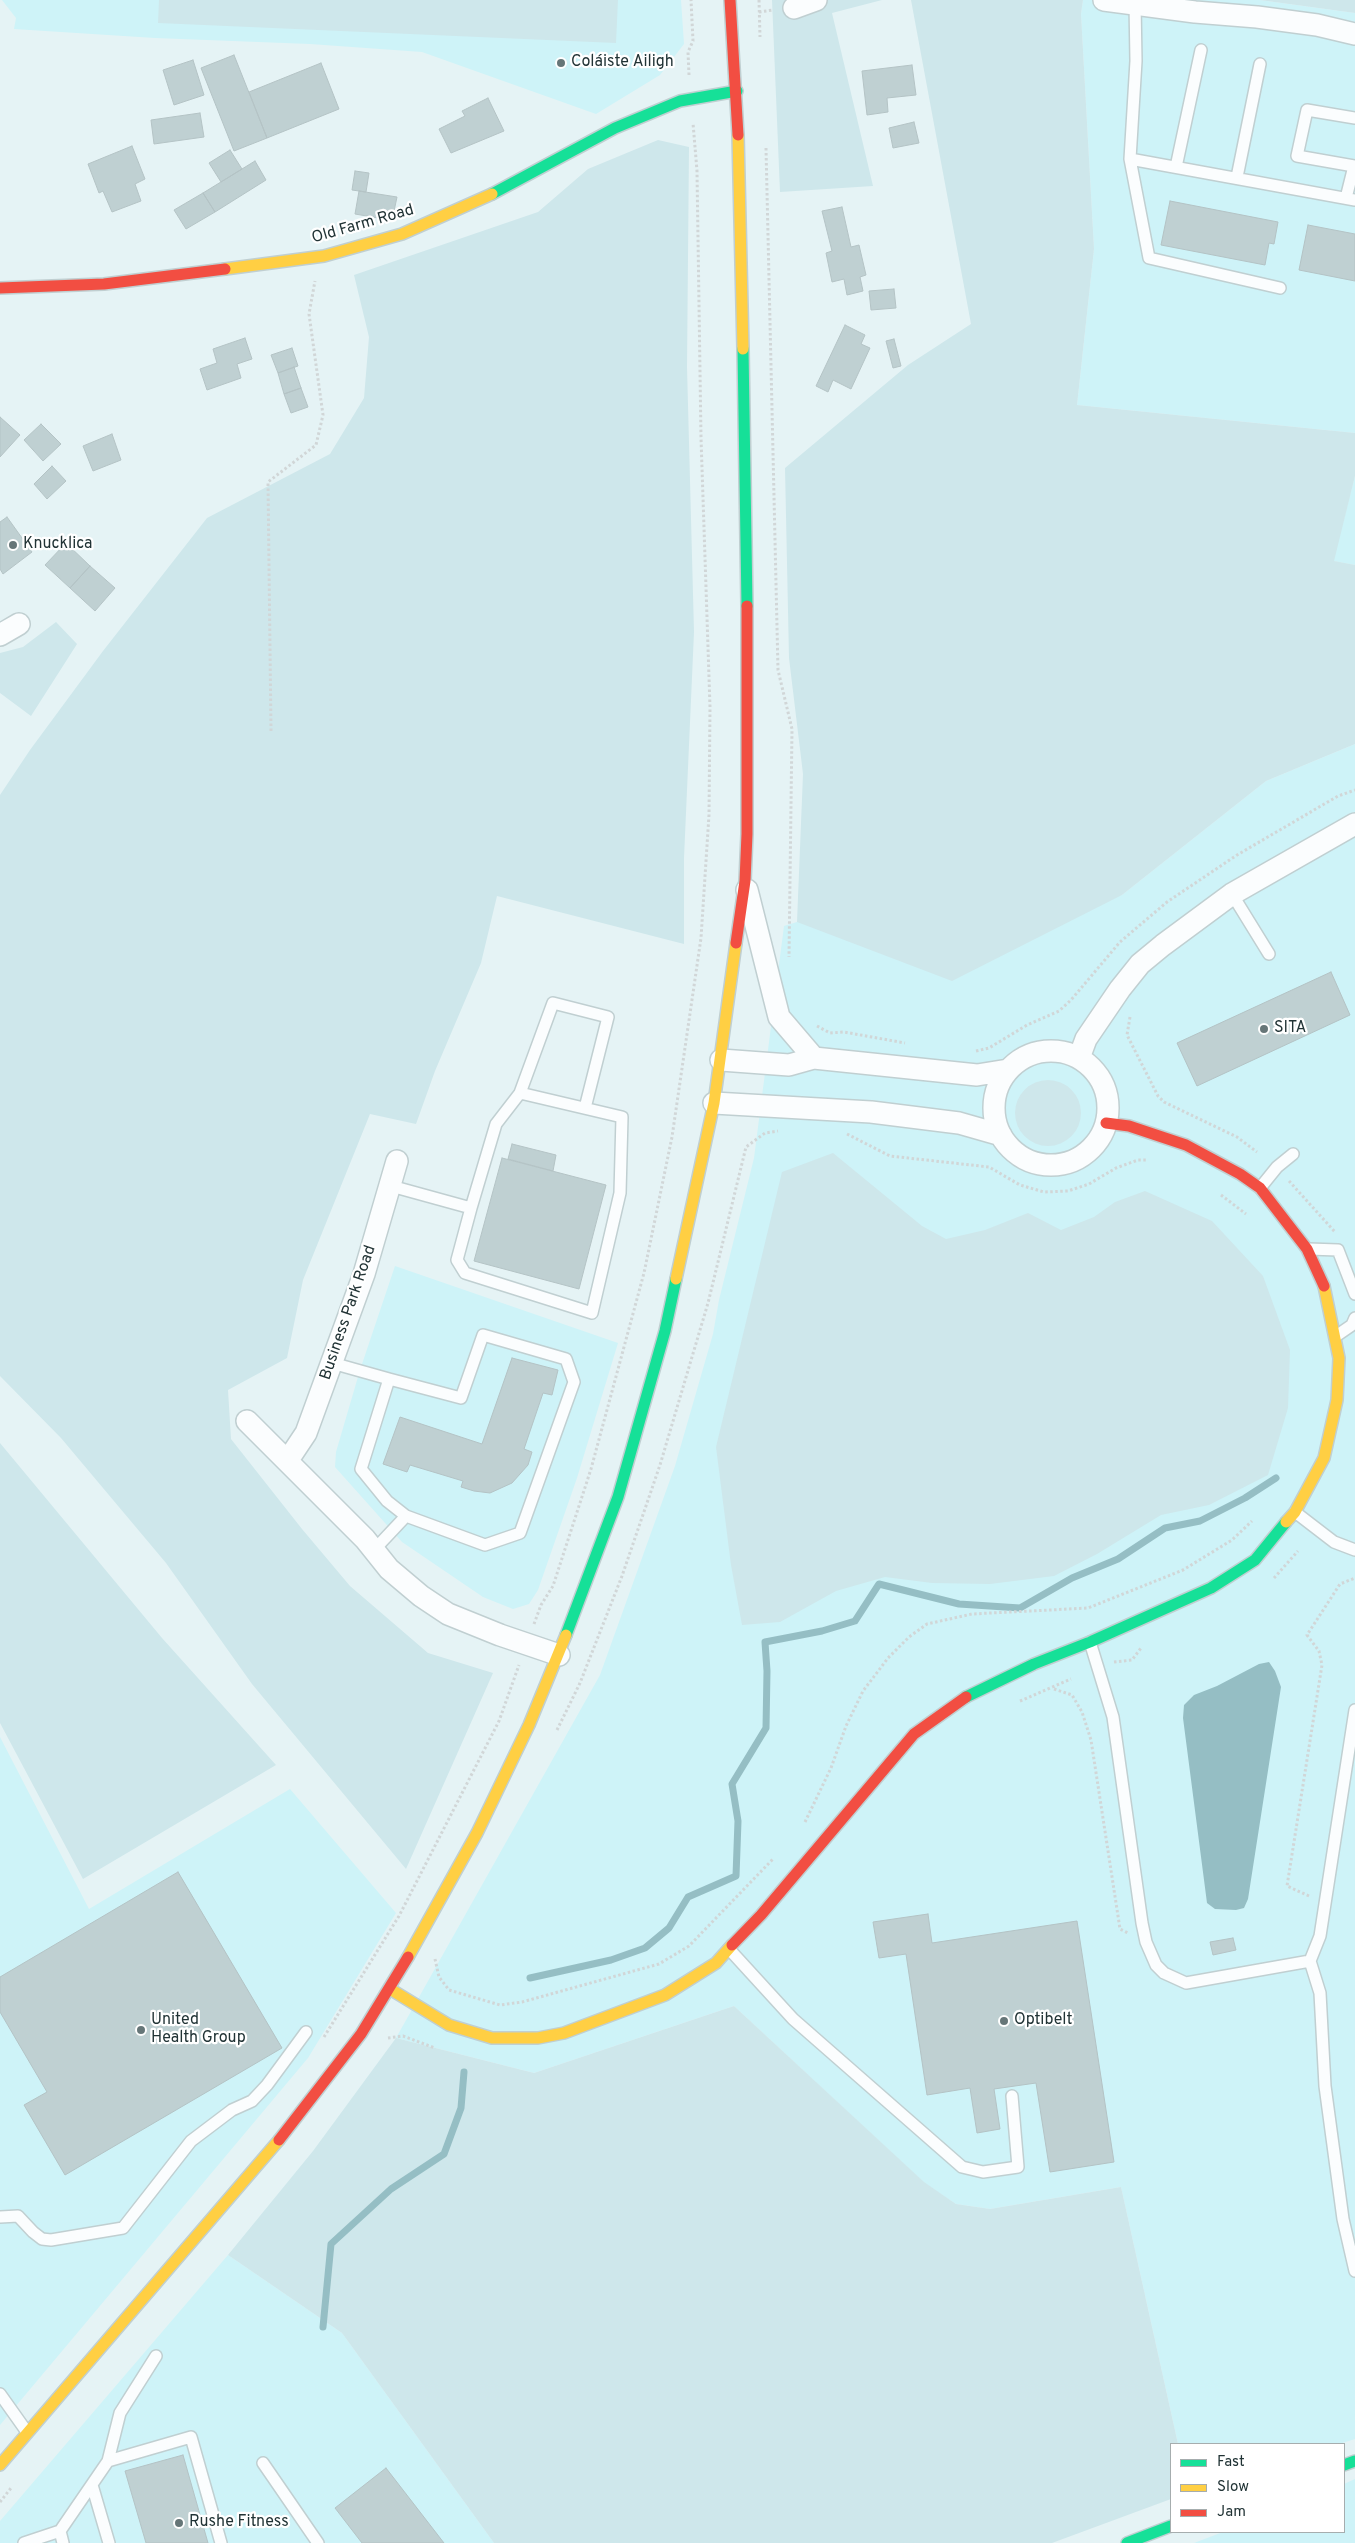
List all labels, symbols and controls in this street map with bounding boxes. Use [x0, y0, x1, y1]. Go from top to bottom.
place label: Coláiste Ailigh [571, 53, 674, 73]
marker: Coláiste Ailigh [555, 57, 567, 69]
street label: Old Farm Road [310, 201, 416, 249]
place label: Knucklica [23, 535, 93, 555]
marker: Knucklica [7, 539, 19, 551]
place label: SITA [1274, 1019, 1306, 1039]
marker: SITA [1258, 1023, 1270, 1035]
street label: Business Park Road [317, 1243, 381, 1383]
place label: United Health Group [151, 2011, 246, 2049]
place label: Optibelt [1014, 2011, 1073, 2031]
marker: Optibelt [998, 2015, 1010, 2027]
marker: United Health Group [135, 2024, 147, 2036]
legend [1170, 2443, 1345, 2533]
text: Fast [1217, 2453, 1245, 2472]
text: Slow [1217, 2478, 1249, 2497]
text: Jam [1217, 2503, 1246, 2522]
place label: Rushe Fitness [189, 2513, 289, 2533]
marker: Rushe Fitness [173, 2517, 185, 2529]

